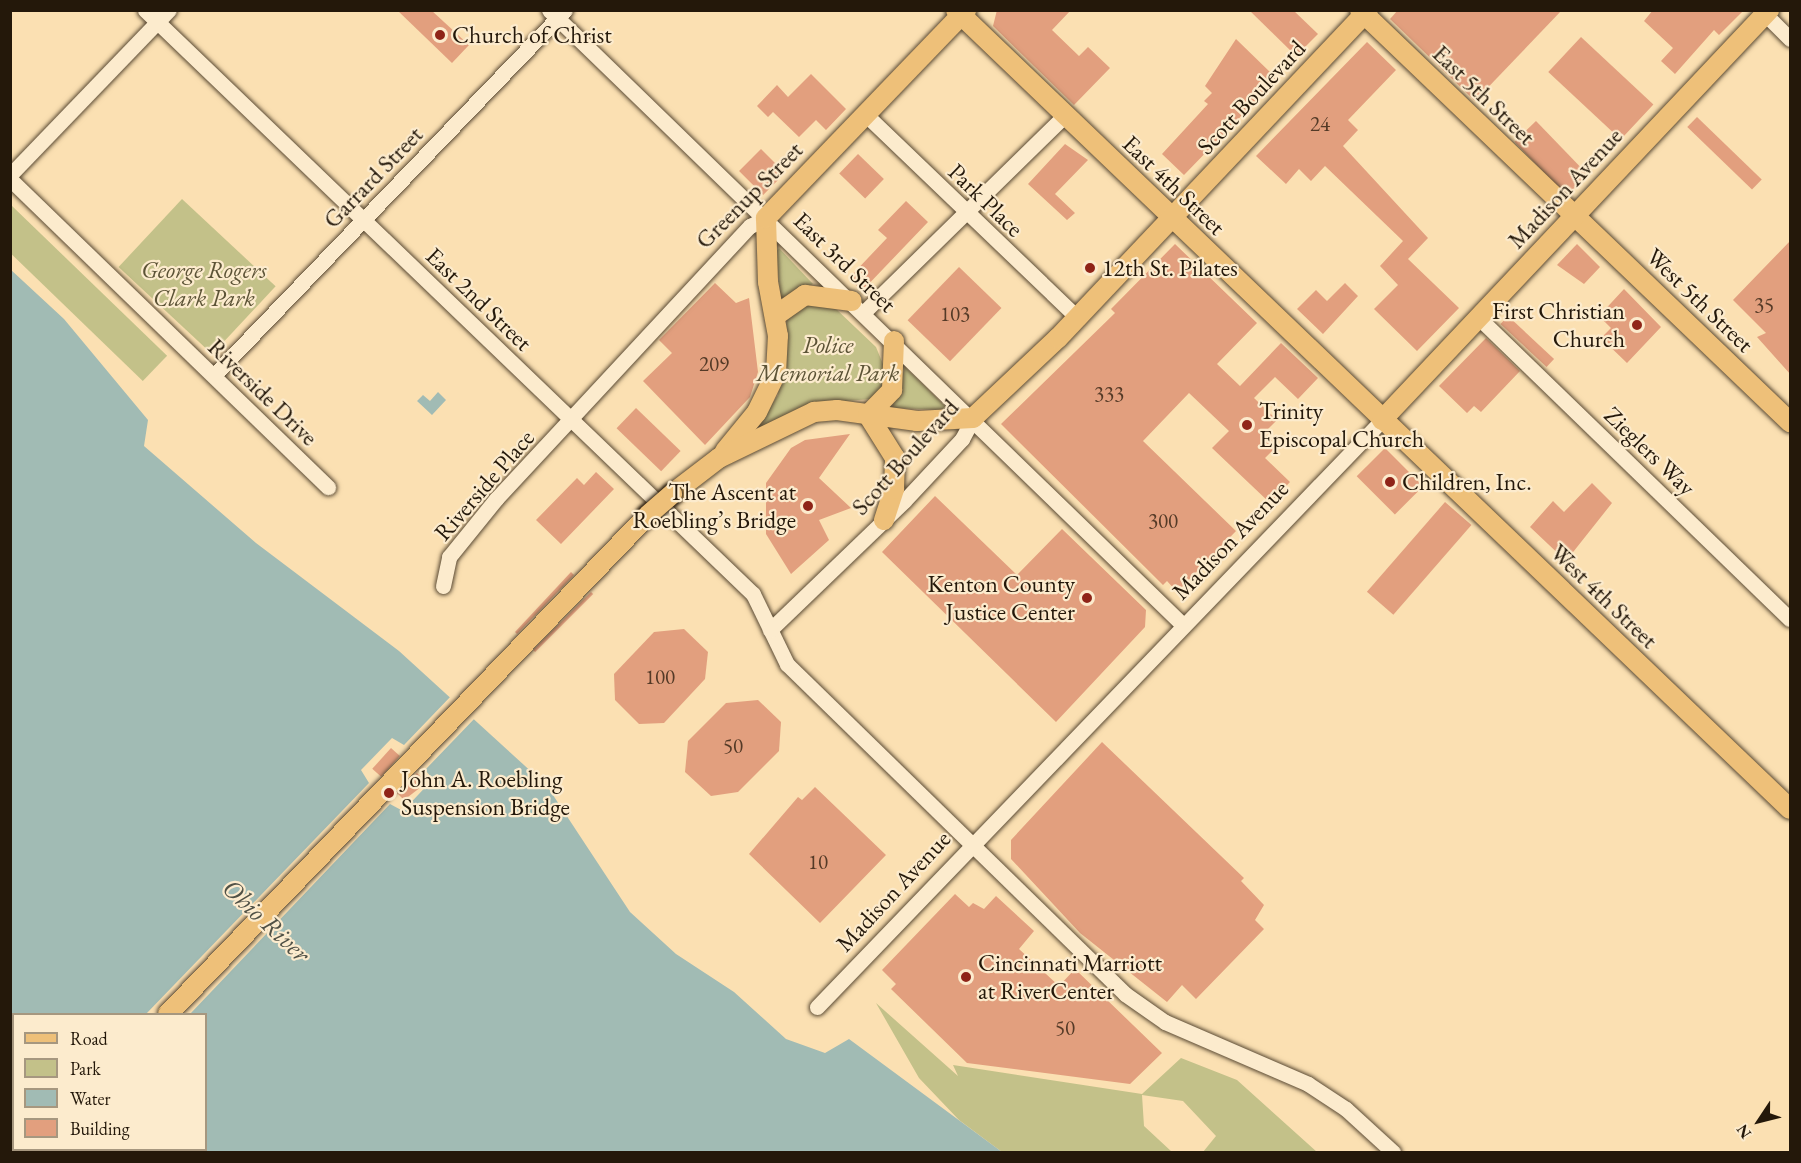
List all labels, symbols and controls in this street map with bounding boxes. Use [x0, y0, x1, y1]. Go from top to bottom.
place label: Church of Christ [452, 21, 612, 49]
marker: Church of Christ [433, 28, 447, 42]
street label: Scott Boulevard [1191, 34, 1311, 160]
street label: East 5th Street [1427, 39, 1541, 151]
house number: 24 [1310, 111, 1330, 137]
street label: Garrard Street [317, 120, 429, 234]
street label: Madison Avenue [1502, 122, 1628, 254]
street label: East 4th Street [1117, 129, 1231, 241]
street label: Greenup Street [690, 136, 808, 254]
street label: Park Place [943, 157, 1029, 243]
street label: East 3rd Street [788, 206, 902, 318]
street label: East 2nd Street [420, 241, 538, 357]
street label: West 5th Street [1640, 242, 1760, 358]
place label: 12th St. Pilates [1102, 254, 1238, 282]
park label: George Rogers Clark Park [141, 256, 267, 312]
marker: 12th St. Pilates [1083, 261, 1097, 275]
house number: 35 [1754, 292, 1774, 318]
place label: First Christian Church [1492, 297, 1625, 353]
house number: 103 [940, 301, 970, 327]
marker: First Christian Church [1630, 318, 1644, 332]
park label: Police Memorial Park [757, 331, 899, 387]
street label: Riverside Drive [202, 333, 324, 451]
house number: 209 [699, 351, 729, 377]
house number: 333 [1094, 381, 1124, 407]
street label: Scott Boulevard [846, 393, 964, 521]
place label: Trinity Episcopal Church [1259, 397, 1424, 453]
street label: Zieglers Way [1599, 401, 1701, 501]
marker: Trinity Episcopal Church [1240, 418, 1254, 432]
street label: Riverside Place [428, 424, 540, 546]
place label: Children, Inc. [1402, 468, 1532, 496]
street label: Madison Avenue [1166, 474, 1294, 606]
marker: Children, Inc. [1383, 475, 1397, 489]
place label: The Ascent at Roebling’s Bridge [633, 478, 796, 534]
marker: The Ascent at Roebling’s Bridge [801, 499, 815, 513]
house number: 300 [1148, 508, 1178, 534]
street label: West 4th Street [1544, 538, 1664, 654]
place label: Kenton County Justice Center [927, 570, 1075, 626]
marker: Kenton County Justice Center [1080, 591, 1094, 605]
house number: 100 [645, 664, 675, 690]
house number: 50 [723, 733, 743, 759]
place label: John A. Roebling Suspension Bridge [401, 765, 570, 821]
marker: John A. Roebling Suspension Bridge [382, 786, 396, 800]
street label: Madison Avenue [830, 825, 956, 957]
house number: 10 [808, 849, 828, 875]
water label: Ohio River [216, 873, 316, 969]
place label: Cincinnati Marriott at RiverCenter [978, 949, 1162, 1005]
marker: Cincinnati Marriott at RiverCenter [959, 970, 973, 984]
legend [12, 1013, 207, 1151]
house number: 50 [1055, 1015, 1075, 1041]
text: Road [70, 1027, 108, 1050]
text: Park [70, 1057, 101, 1080]
text: Water [70, 1087, 111, 1110]
north arrow [1729, 1091, 1789, 1151]
text: Building [70, 1117, 130, 1140]
text: N [1732, 1120, 1756, 1143]

